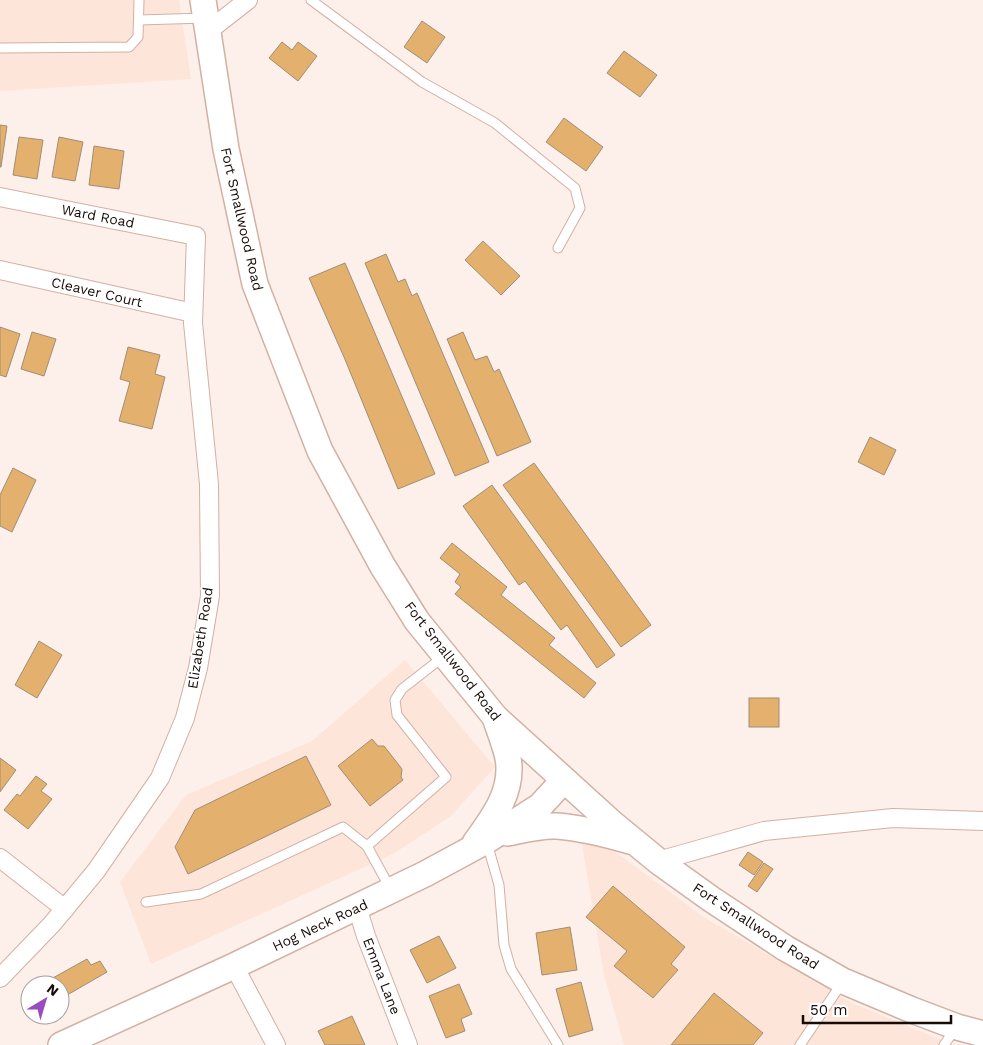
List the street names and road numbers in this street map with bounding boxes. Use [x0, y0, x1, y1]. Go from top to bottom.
street label: Fort Smallwood Road [218, 146, 266, 292]
street label: Ward Road [60, 201, 136, 231]
street label: Cleaver Court [50, 274, 144, 310]
street label: Elizabeth Road [184, 586, 216, 690]
street label: Fort Smallwood Road [402, 598, 504, 724]
street label: Fort Smallwood Road [690, 879, 822, 973]
street label: Hog Neck Road [270, 896, 370, 954]
street label: Emma Lane [360, 935, 404, 1017]

